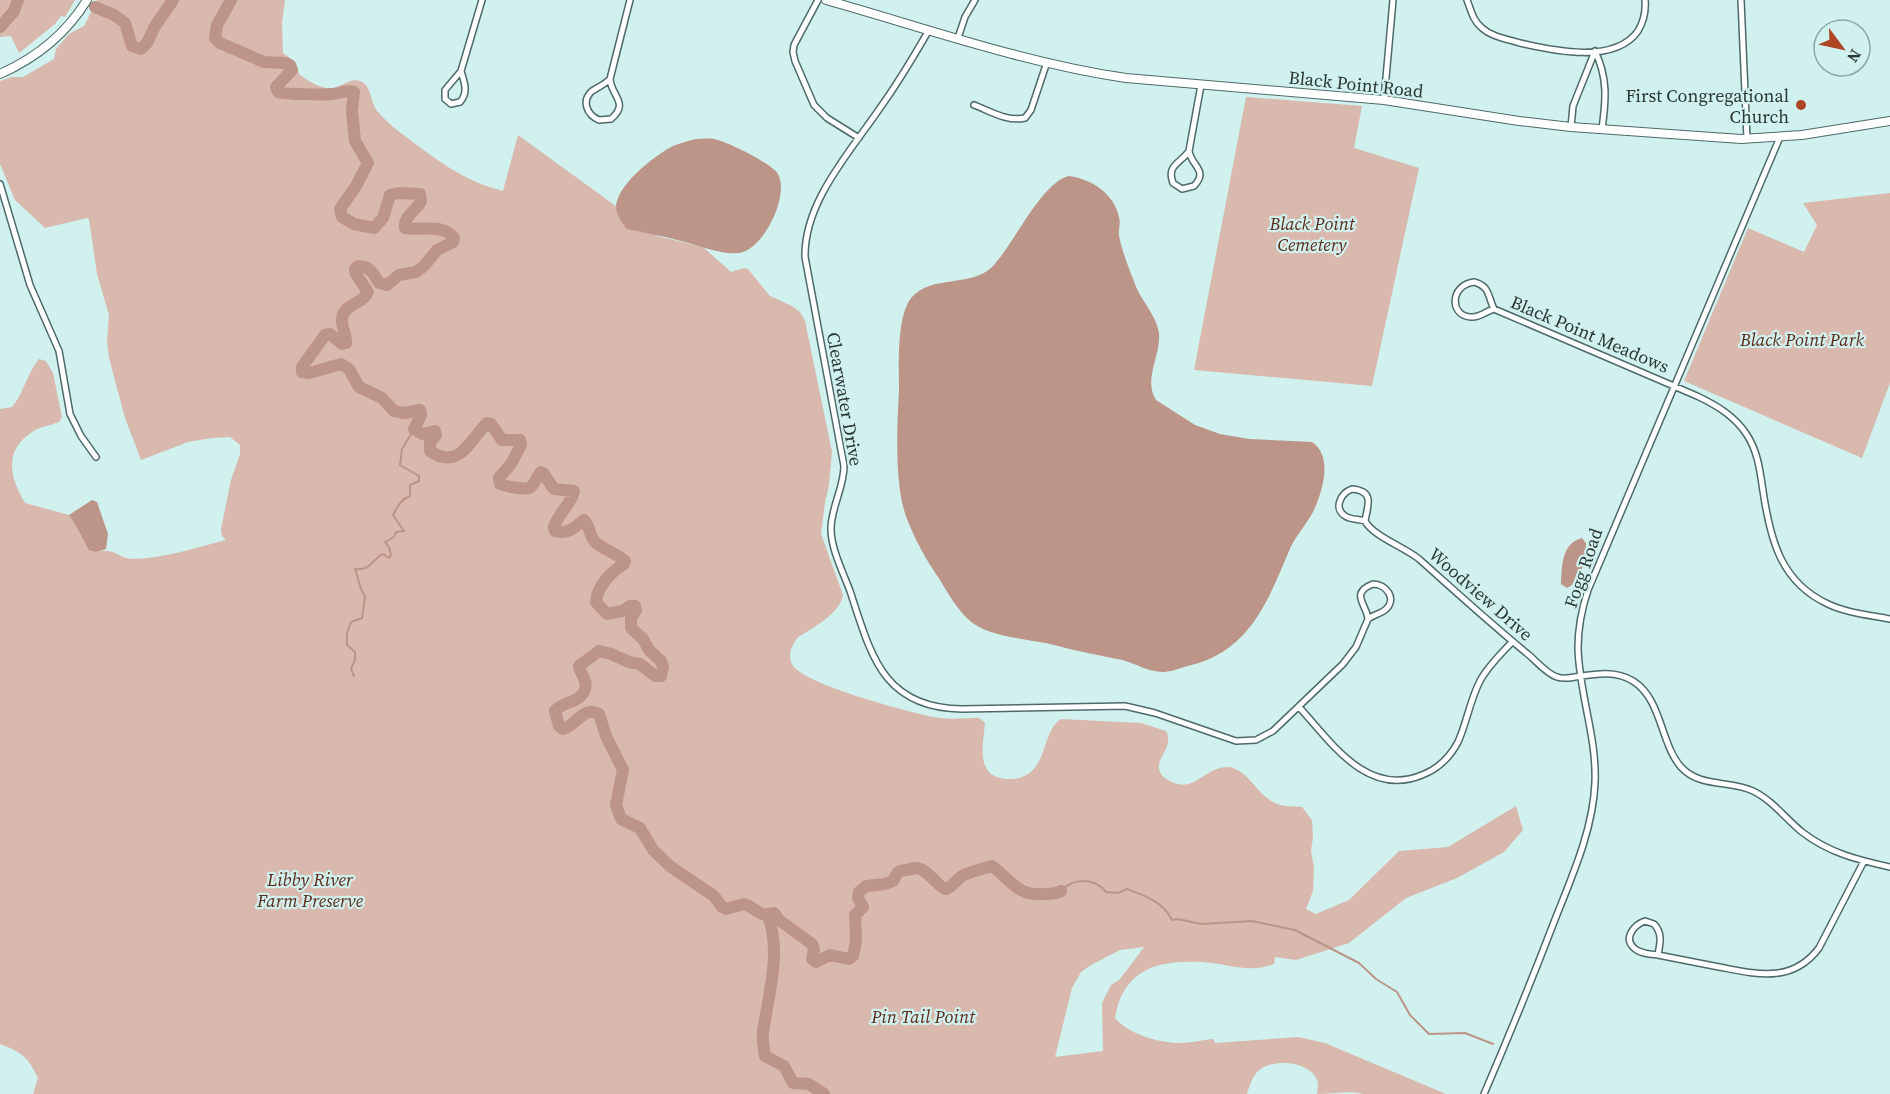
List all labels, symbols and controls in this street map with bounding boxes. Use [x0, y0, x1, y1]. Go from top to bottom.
north arrow [1812, 18, 1872, 78]
text: N [1842, 45, 1867, 67]
street label: Black Point Road [1287, 64, 1425, 104]
place label: First Congregational Church [1625, 83, 1789, 129]
marker: First Congregational Church [1794, 98, 1808, 112]
park label: Black Point Cemetery [1268, 211, 1356, 257]
street label: Black Point Meadows [1507, 289, 1673, 379]
park label: Black Point Park [1739, 327, 1864, 352]
street label: Clearwater Drive [821, 330, 869, 468]
street label: Fogg Road [1558, 525, 1608, 611]
street label: Woodview Drive [1424, 542, 1538, 646]
park label: Libby River Farm Preserve [256, 867, 364, 913]
park label: Pin Tail Point [870, 1004, 976, 1029]

